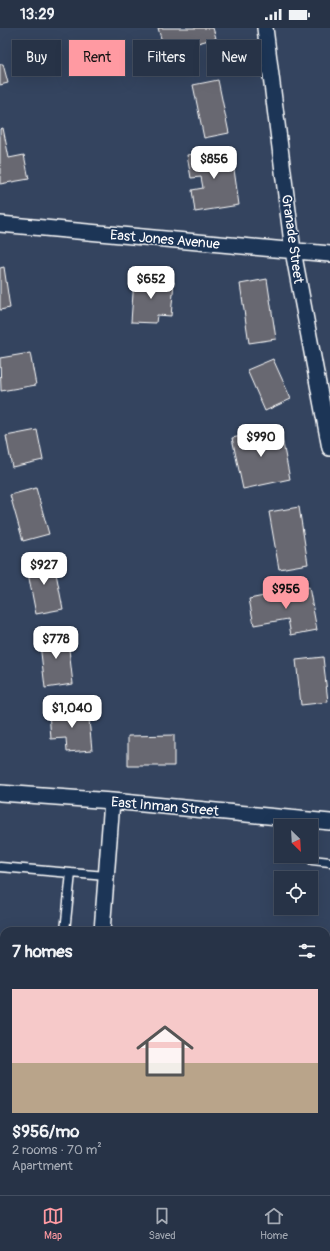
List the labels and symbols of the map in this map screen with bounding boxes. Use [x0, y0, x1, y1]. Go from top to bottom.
pin: $856 [190, 146, 238, 180]
street label: Granade Street [278, 193, 307, 285]
street label: East Jones Avenue [109, 226, 221, 253]
pin: $652 [127, 266, 175, 300]
pin: $990 [237, 424, 285, 458]
pin: $927 [20, 552, 68, 586]
pin: $956 [262, 576, 310, 610]
pin: $778 [32, 626, 80, 660]
pin: $1,040 [39, 695, 105, 729]
street label: East Inman Street [110, 793, 220, 820]
north arrow [274, 819, 318, 863]

